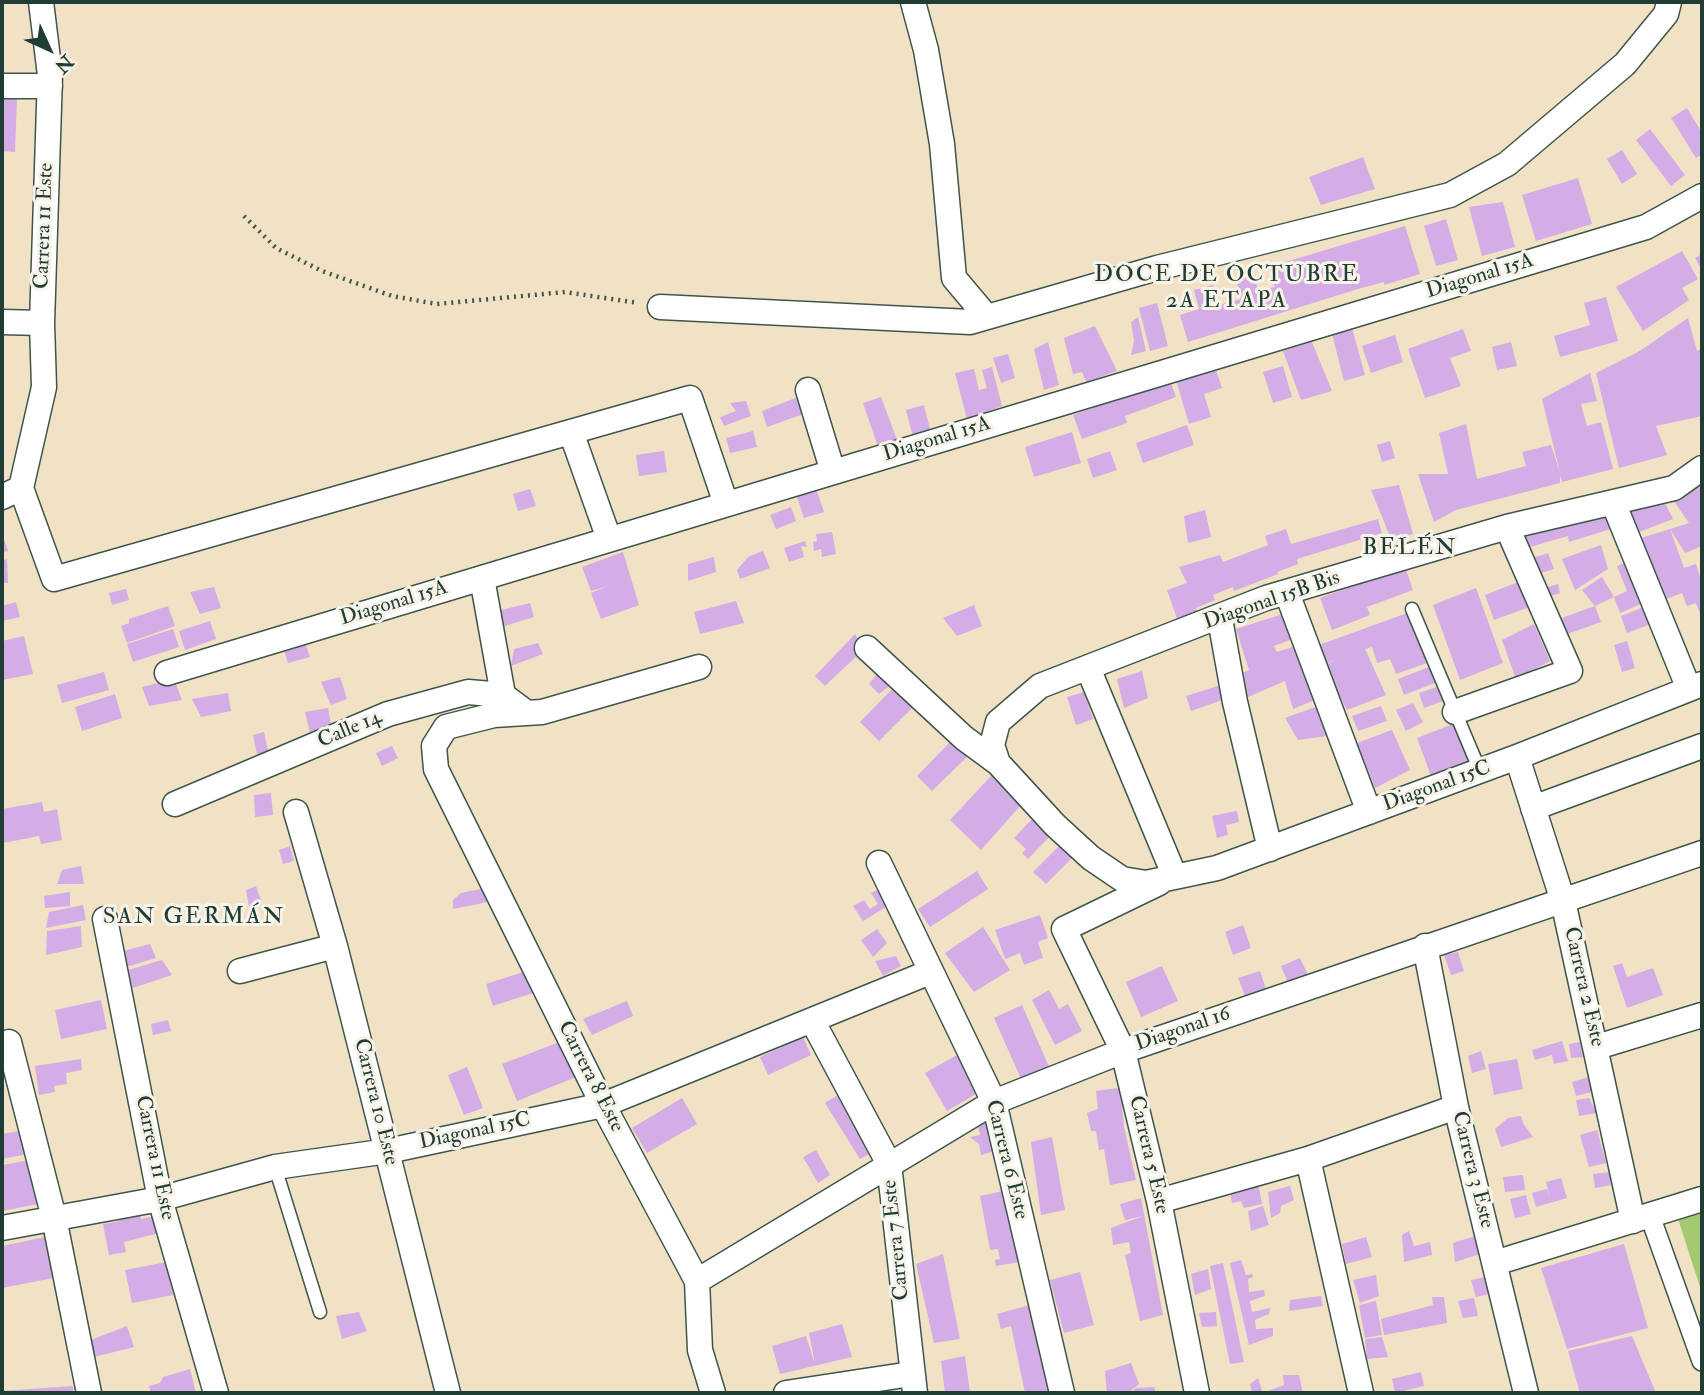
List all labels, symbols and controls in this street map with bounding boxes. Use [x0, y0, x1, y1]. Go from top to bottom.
north arrow [14, 14, 84, 84]
text: N [49, 49, 78, 78]
street label: Carrera 11 Este [30, 162, 60, 290]
street label: Diagonal 15A [1423, 249, 1537, 305]
district label: DOCE DE OCTUBRE 2A ETAPA [1096, 262, 1358, 316]
street label: Diagonal 15A [880, 412, 994, 468]
district label: BELÉN [1363, 535, 1457, 563]
street label: Diagonal 15B Bis [1201, 566, 1343, 636]
street label: Diagonal 15A [337, 576, 451, 632]
street label: Calle 14 [314, 705, 386, 755]
street label: Diagonal 15C [1380, 756, 1494, 818]
district label: SAN GERMÁN [104, 904, 284, 932]
street label: Carrera 2 Este [1557, 925, 1609, 1049]
street label: Diagonal 16 [1132, 1002, 1234, 1058]
street label: Carrera 8 Este [551, 1017, 629, 1137]
street label: Carrera 10 Este [347, 1036, 403, 1168]
street label: Carrera 5 Este [1122, 1093, 1174, 1217]
street label: Carrera 11 Este [129, 1094, 179, 1222]
street label: Carrera 6 Este [979, 1098, 1033, 1222]
street label: Diagonal 15C [417, 1108, 533, 1156]
street label: Carrera 3 Este [1445, 1109, 1499, 1231]
street label: Carrera 7 Este [878, 1178, 916, 1302]

